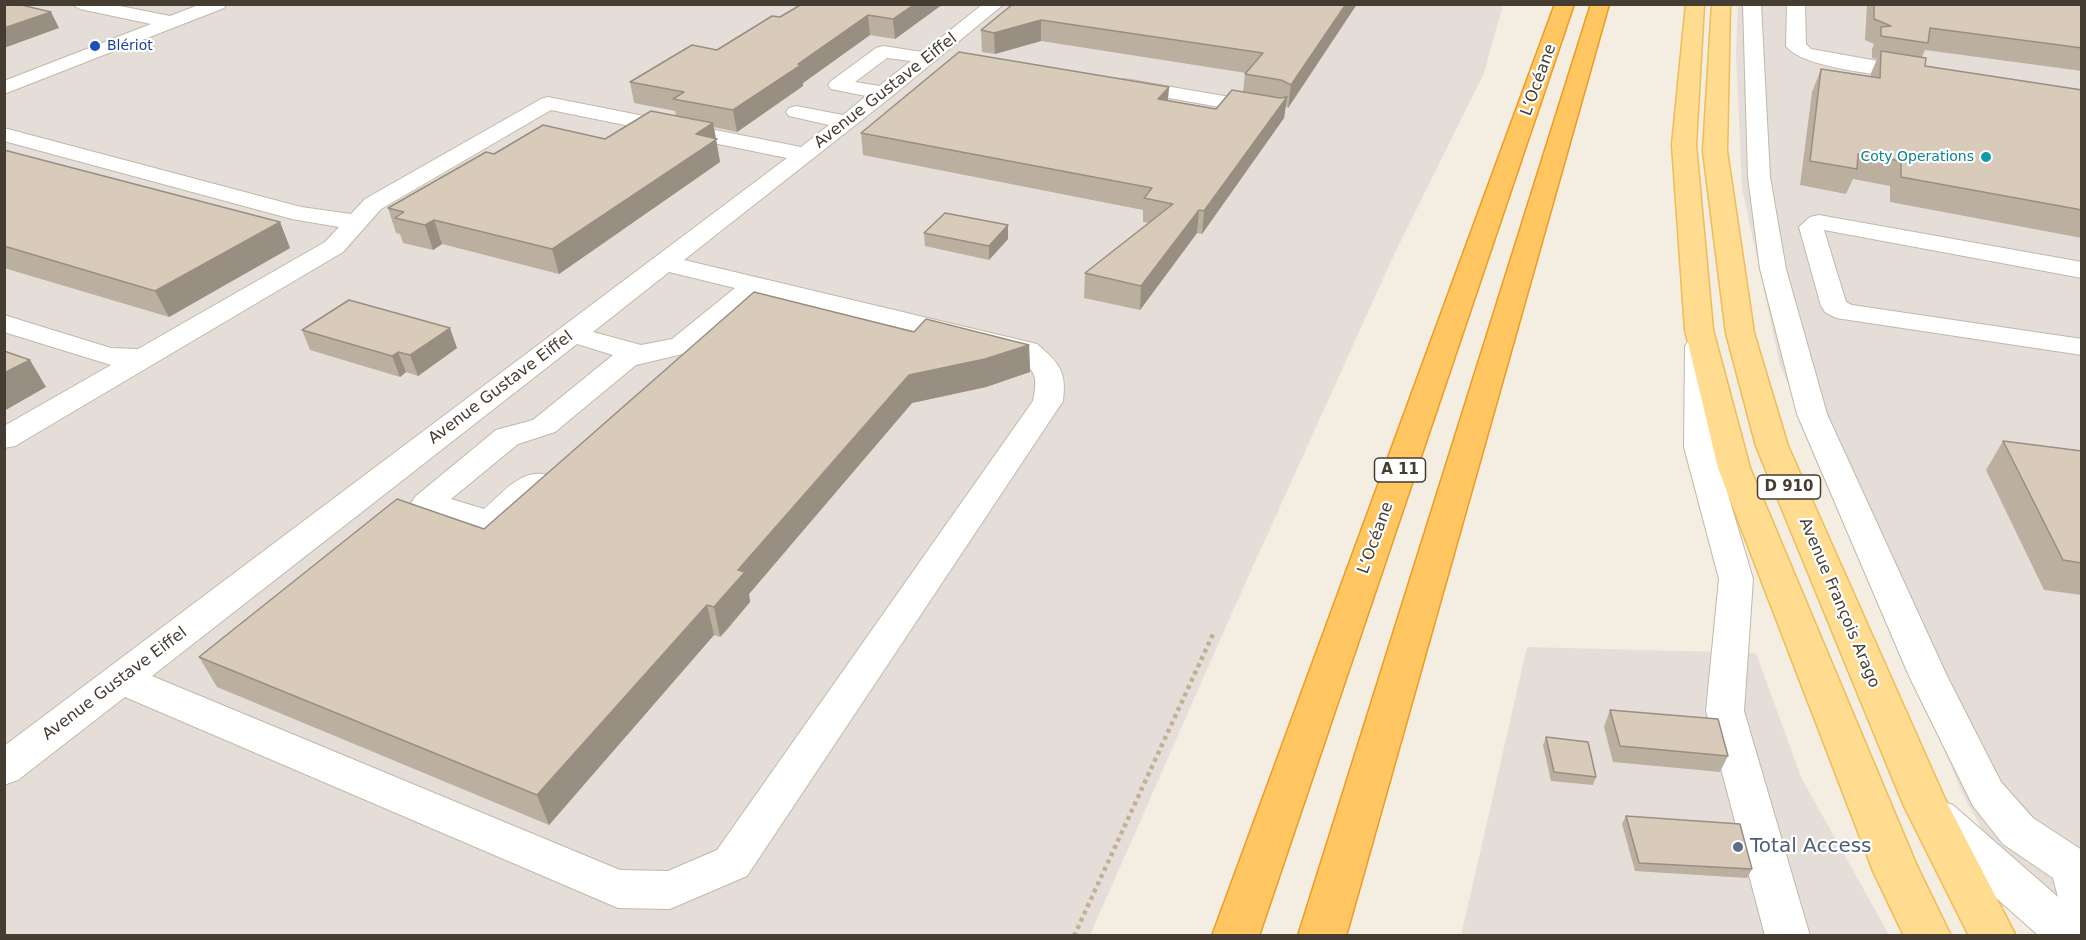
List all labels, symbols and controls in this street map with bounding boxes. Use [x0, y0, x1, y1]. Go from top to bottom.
street label: Avenue Gustave Eiffel [811, 29, 961, 153]
place label: Blériot [107, 38, 153, 54]
marker: Blériot [88, 39, 102, 53]
street label: L’Océane [1517, 41, 1561, 119]
place label: Coty Operations [1860, 149, 1974, 165]
marker: Coty Operations [1979, 150, 1993, 164]
street label: Avenue Gustave Eiffel [425, 327, 577, 449]
road number: A 11 [1374, 458, 1426, 482]
road number: D 910 [1758, 475, 1820, 499]
street label: L’Océane [1354, 499, 1398, 577]
street label: Avenue François Arago [1794, 515, 1884, 691]
street label: Avenue Gustave Eiffel [39, 623, 191, 745]
place label: Total Access [1750, 835, 1872, 859]
marker: Total Access [1731, 840, 1745, 854]

